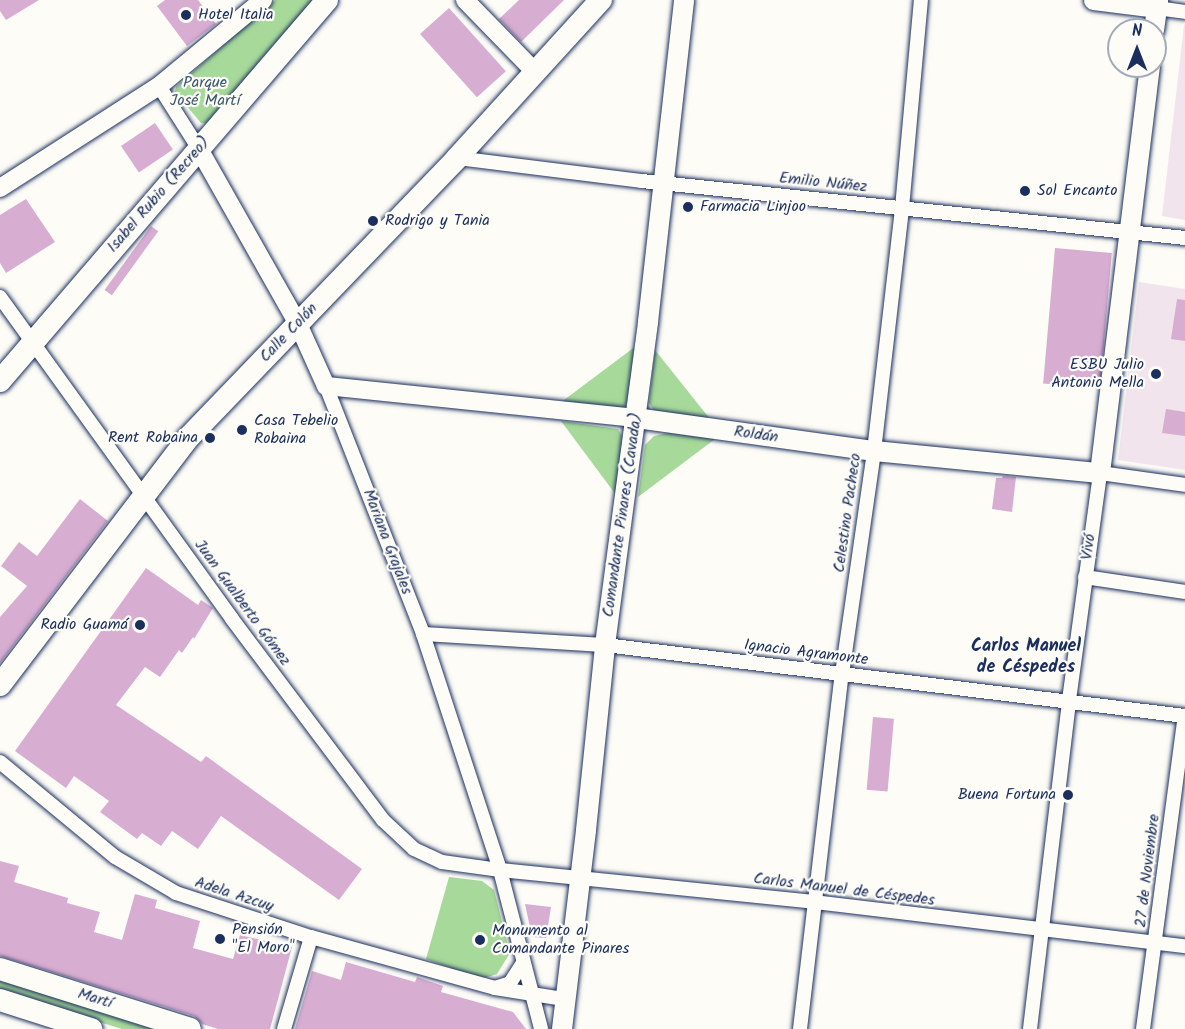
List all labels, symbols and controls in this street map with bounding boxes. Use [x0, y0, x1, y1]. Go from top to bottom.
place label: Hotel Italia [198, 5, 274, 25]
marker: Hotel Italia [179, 8, 193, 22]
north arrow [1107, 18, 1167, 78]
text: N [1132, 19, 1142, 44]
park label: Parque José Martí [170, 73, 240, 111]
street label: Isabel Rubio (Recreo) [103, 133, 215, 257]
street label: Emilio Núñez [778, 169, 868, 197]
place label: Sol Encanto [1037, 181, 1118, 201]
marker: Sol Encanto [1018, 184, 1032, 198]
place label: Farmacia Linjoo [700, 197, 806, 217]
marker: Farmacia Linjoo [681, 200, 695, 214]
place label: Rodrigo y Tania [385, 211, 490, 231]
marker: Rodrigo y Tania [366, 214, 380, 228]
street label: Calle Colón [256, 299, 322, 367]
place label: ESBU Julio Antonio Mella [1051, 355, 1144, 393]
marker: ESBU Julio Antonio Mella [1149, 367, 1163, 381]
place label: Casa Tebelio Robaina [254, 411, 338, 449]
street label: Comandante Pinares (Cavada) [599, 412, 647, 618]
street label: Roldán [733, 422, 779, 448]
marker: Casa Tebelio Robaina [235, 423, 249, 437]
place label: Rent Robaina [108, 428, 198, 448]
marker: Rent Robaina [203, 431, 217, 445]
street label: Celestino Pacheco [830, 452, 866, 574]
street label: Mariana Grajales [358, 487, 416, 597]
street label: Vivó [1078, 533, 1100, 561]
street label: Juan Gualberto Gómez [190, 536, 294, 670]
place label: Radio Guamá [40, 615, 128, 635]
marker: Radio Guamá [133, 618, 147, 632]
street label: Ignacio Agramonte [743, 636, 869, 670]
district label: Carlos Manuel de Céspedes [971, 637, 1081, 680]
place label: Buena Fortuna [958, 785, 1056, 805]
marker: Buena Fortuna [1061, 788, 1075, 802]
street label: 27 de Noviembre [1132, 813, 1164, 929]
street label: Carlos Manuel de Céspedes [752, 869, 936, 911]
street label: Adela Azcuy [192, 873, 276, 917]
place label: Pensión "El Moro" [232, 920, 295, 958]
place label: Monumento al Comandante Pinares [492, 921, 629, 959]
marker: Pensión "El Moro" [213, 932, 227, 946]
marker: Monumento al Comandante Pinares [473, 933, 487, 947]
street label: Martí [75, 985, 115, 1013]

